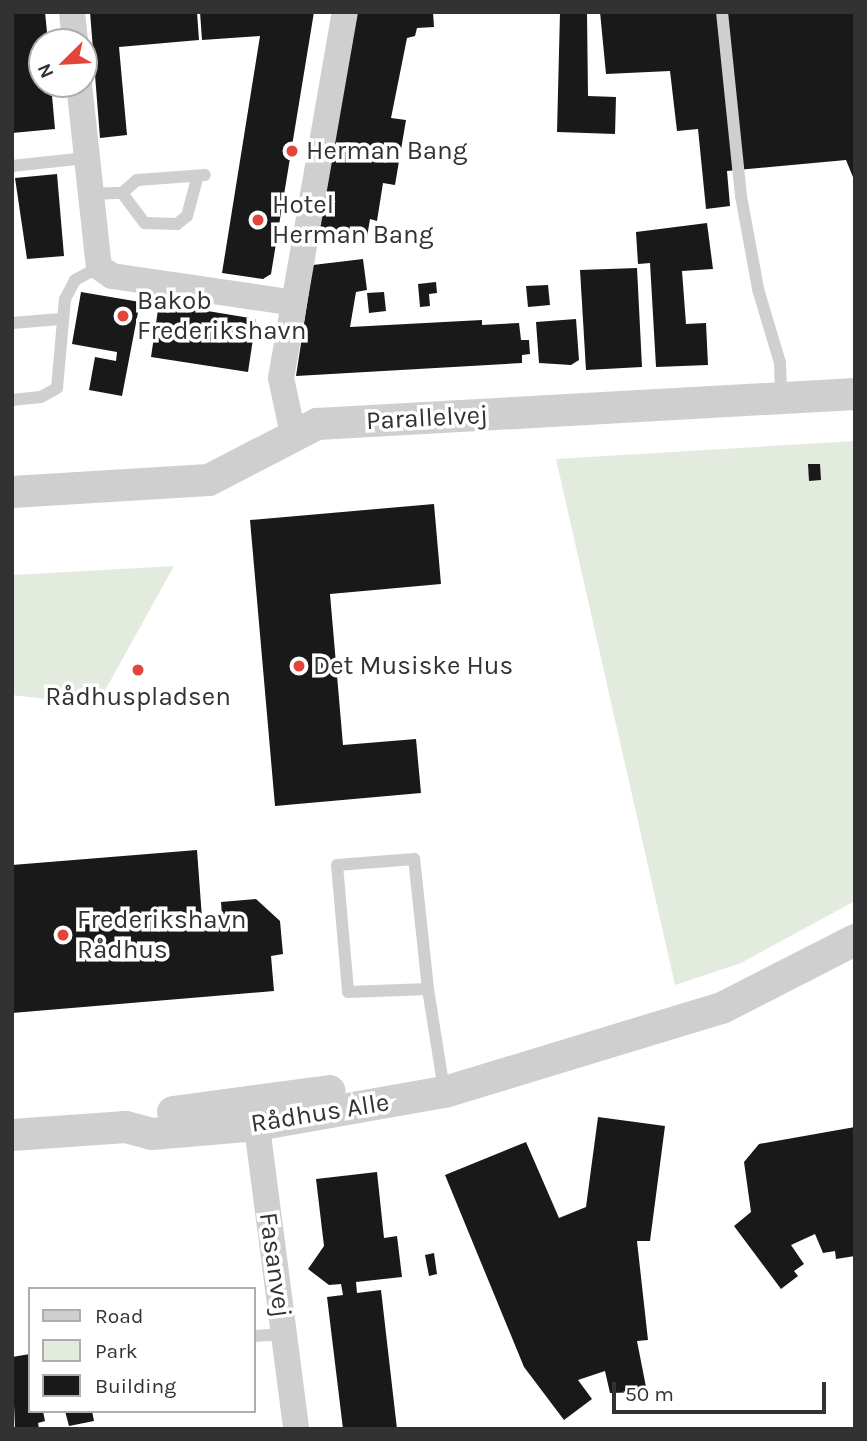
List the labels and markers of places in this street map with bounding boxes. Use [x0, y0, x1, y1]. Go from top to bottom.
place label: Herman Bang [306, 135, 467, 167]
marker: Herman Bang [284, 143, 300, 159]
place label: Hotel Herman Bang [272, 189, 433, 250]
marker: Hotel Herman Bang [250, 212, 266, 228]
place label: Bakob Frederikshavn [137, 285, 306, 346]
marker: Bakob Frederikshavn [115, 308, 131, 324]
place label: Det Musiske Hus [313, 650, 513, 682]
marker: Det Musiske Hus [291, 658, 307, 674]
marker: Rådhuspladsen [130, 662, 146, 678]
place label: Rådhuspladsen [45, 681, 231, 713]
place label: Frederikshavn Rådhus [77, 904, 246, 965]
marker: Frederikshavn Rådhus [55, 927, 71, 943]

